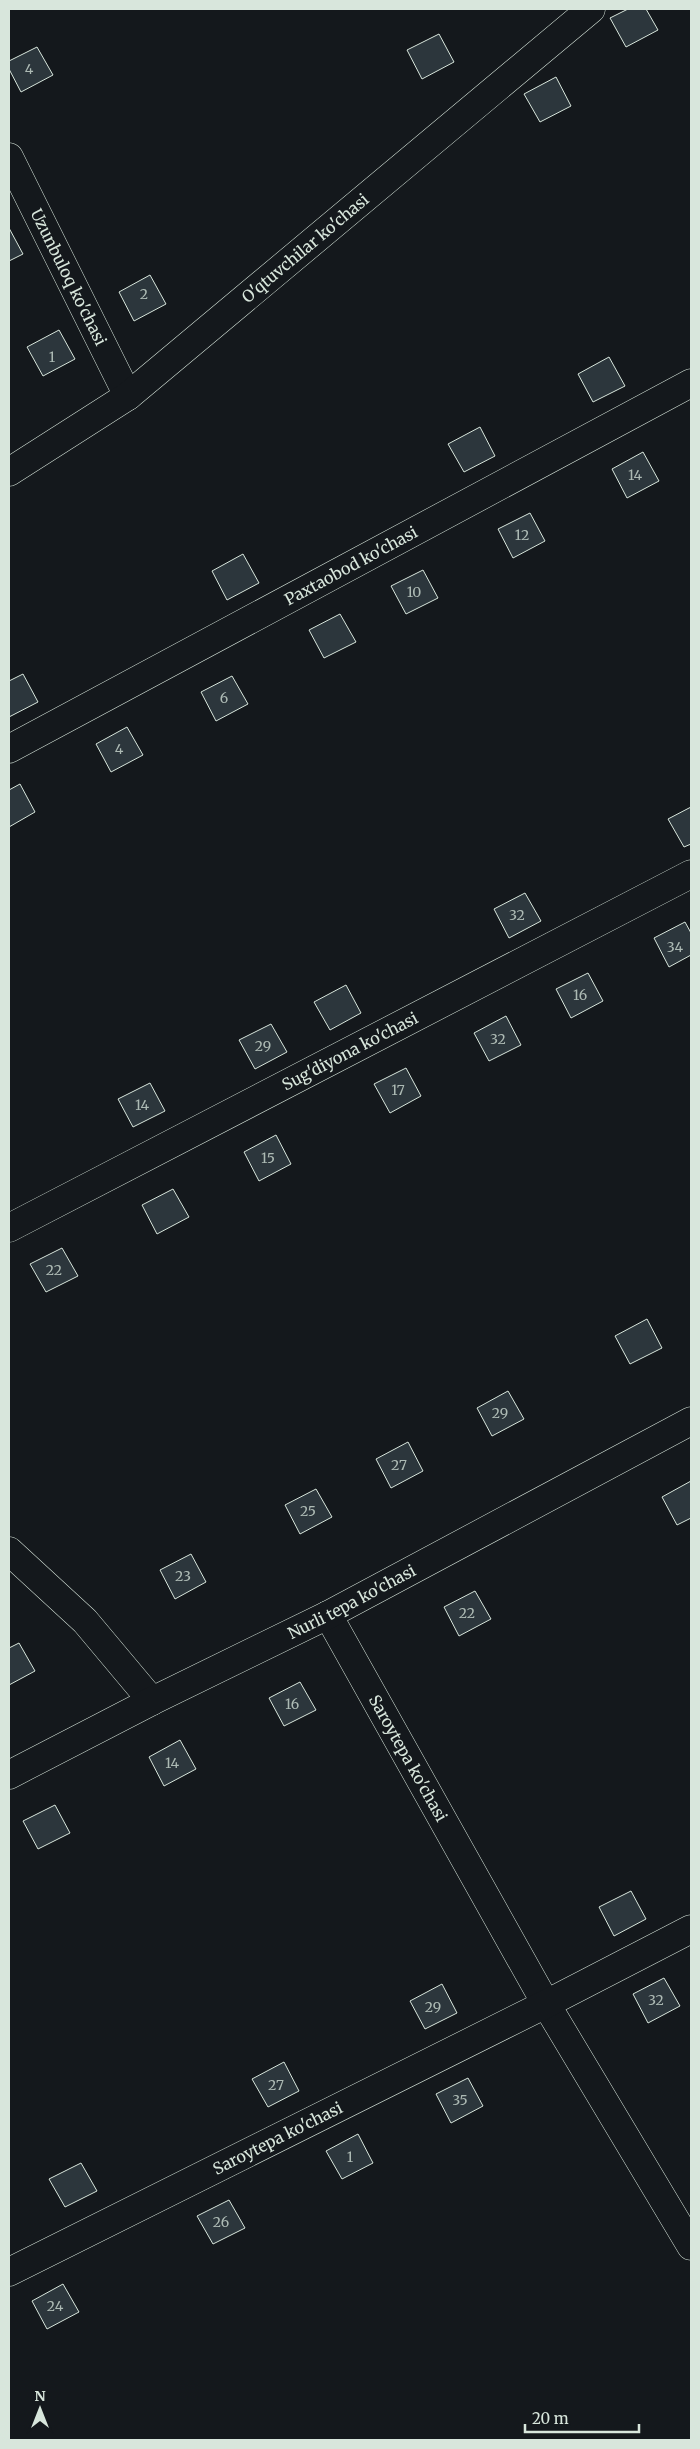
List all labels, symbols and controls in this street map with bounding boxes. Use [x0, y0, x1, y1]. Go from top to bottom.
house number: 4 [25, 60, 34, 78]
street label: O'qtuvchilar ko'chasi [237, 189, 373, 307]
street label: Uzunbuloq ko'chasi [26, 205, 111, 349]
house number: 2 [140, 285, 148, 303]
house number: 1 [49, 348, 55, 366]
house number: 14 [628, 466, 642, 484]
street label: Paxtaobod ko'chasi [281, 522, 421, 609]
house number: 12 [515, 526, 529, 544]
house number: 10 [407, 583, 421, 601]
house number: 6 [220, 689, 228, 707]
house number: 4 [115, 740, 124, 758]
house number: 32 [509, 906, 525, 924]
house number: 34 [667, 938, 684, 956]
house number: 16 [573, 986, 587, 1004]
street label: Sug'diyona ko'chasi [278, 1008, 421, 1095]
house number: 32 [490, 1030, 506, 1048]
house number: 29 [255, 1037, 271, 1055]
house number: 17 [391, 1081, 405, 1099]
house number: 14 [135, 1096, 149, 1114]
house number: 15 [261, 1149, 275, 1167]
house number: 22 [46, 1261, 62, 1279]
house number: 29 [492, 1404, 508, 1422]
house number: 27 [391, 1456, 407, 1474]
house number: 25 [300, 1502, 316, 1520]
street label: Nurli tepa ko'chasi [284, 1560, 419, 1643]
house number: 23 [175, 1567, 191, 1585]
house number: 22 [459, 1604, 475, 1622]
street label: Saroytepa ko'chasi [365, 1691, 452, 1825]
house number: 16 [285, 1695, 299, 1713]
house number: 14 [165, 1754, 179, 1772]
house number: 32 [648, 1991, 664, 2009]
house number: 29 [425, 1998, 441, 2016]
house number: 27 [268, 2076, 284, 2094]
house number: 35 [452, 2091, 468, 2109]
street label: Saroytepa ko'chasi [209, 2097, 346, 2179]
house number: 1 [347, 2148, 353, 2166]
house number: 26 [213, 2213, 229, 2231]
house number: 24 [47, 2297, 64, 2315]
north arrow [15, 2384, 65, 2434]
text: N [34, 2387, 46, 2405]
scale bar [525, 2402, 639, 2434]
text: 20 m [532, 2409, 569, 2428]

